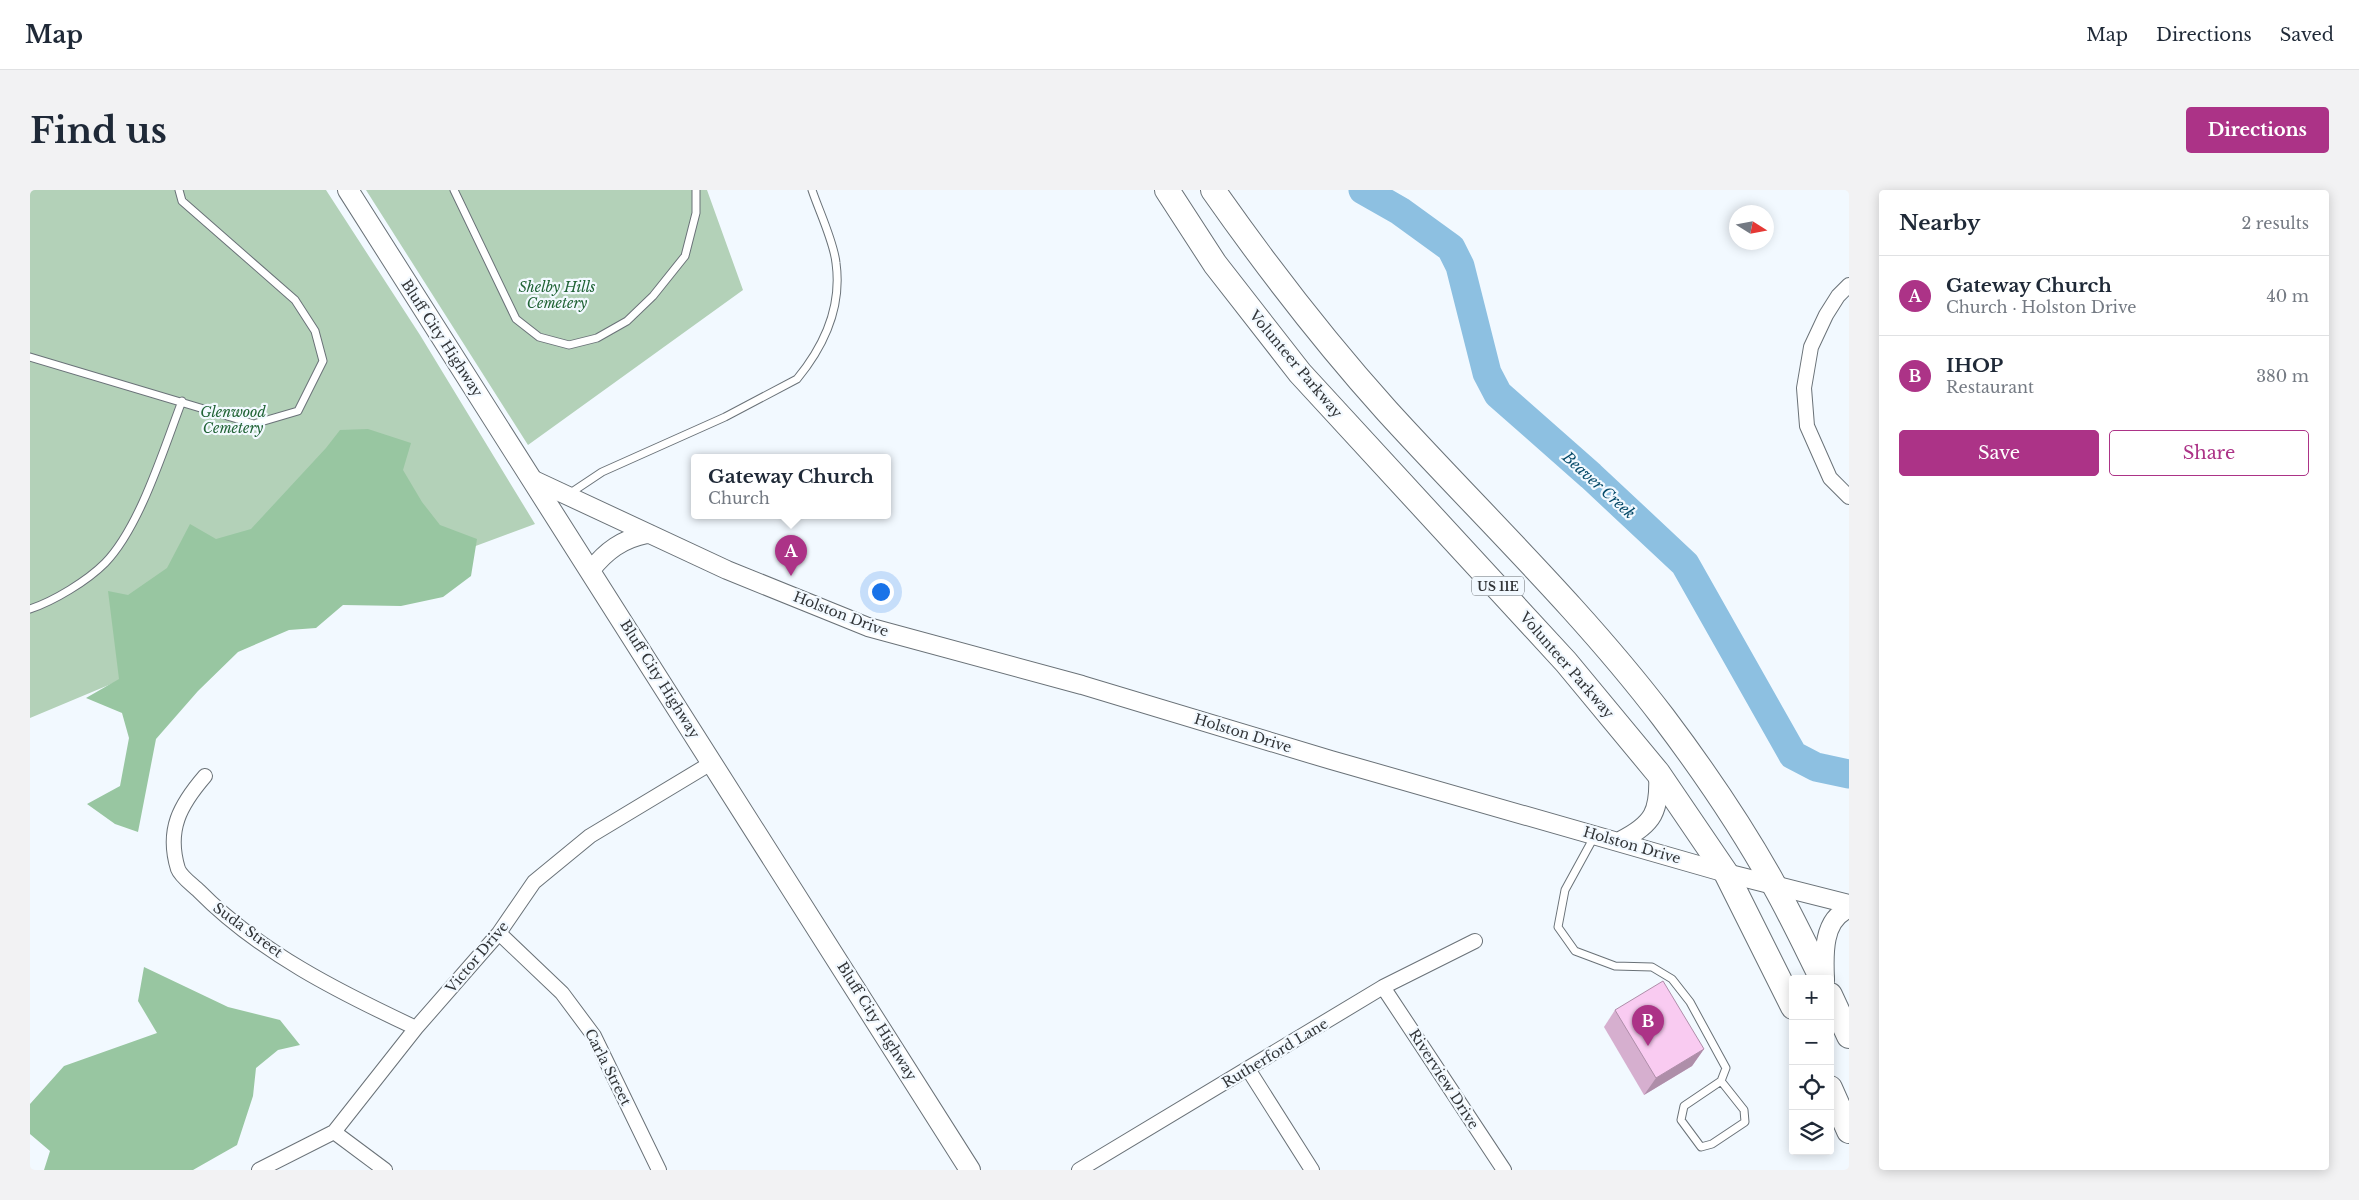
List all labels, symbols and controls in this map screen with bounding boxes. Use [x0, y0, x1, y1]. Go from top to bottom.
text: Map [25, 20, 83, 49]
text: Map [2086, 24, 2128, 46]
text: Directions [2156, 24, 2252, 46]
text: Saved [2280, 24, 2334, 46]
button: Directions [2186, 107, 2329, 153]
text: Find us [30, 109, 167, 152]
north arrow [1729, 205, 1774, 250]
text: Nearby [1899, 210, 1980, 236]
text: 2 results [2241, 213, 2309, 233]
text: Gateway Church [1946, 274, 2112, 297]
street label: Bluff City Highway [397, 276, 487, 400]
park label: Shelby Hills Cemetery [519, 278, 595, 312]
text: A [1909, 286, 1921, 306]
text: 40 m [2266, 286, 2309, 306]
text: Church · Holston Drive [1946, 297, 2137, 317]
street label: Volunteer Parkway [1245, 306, 1346, 421]
text: IHOP [1946, 354, 2003, 377]
text: B [1909, 366, 1921, 386]
text: 380 m [2256, 366, 2309, 386]
text: Restaurant [1946, 377, 2034, 397]
park label: Glenwood Cemetery [200, 403, 266, 437]
button: Save [1899, 430, 2099, 476]
button: Share [2109, 430, 2309, 476]
water label: Beaver Creek [1558, 447, 1639, 523]
popup [691, 454, 891, 519]
text: Gateway Church [708, 465, 874, 488]
text: Church [708, 488, 770, 508]
pin: A [775, 535, 807, 576]
road number: US 11E [1472, 576, 1524, 596]
your location [868, 579, 894, 605]
street label: Holston Drive [791, 588, 891, 640]
street label: Volunteer Parkway [1515, 607, 1618, 722]
street label: Bluff City Highway [616, 616, 704, 742]
street label: Holston Drive [1192, 710, 1294, 756]
street label: Holston Drive [1581, 822, 1683, 868]
street label: Suda Street [210, 899, 287, 962]
street label: Victor Drive [441, 918, 512, 997]
street label: Bluff City Highway [833, 958, 921, 1084]
map controls [1789, 975, 1834, 1155]
button: + [1789, 975, 1834, 1020]
pin: B [1632, 1005, 1664, 1046]
street label: Rutherford Lane [1219, 1014, 1331, 1092]
button: − [1789, 1020, 1834, 1065]
street label: Carla Street [581, 1026, 635, 1109]
street label: Riverview Drive [1405, 1026, 1483, 1132]
button: locate [1789, 1065, 1834, 1110]
button: layers [1789, 1110, 1834, 1155]

